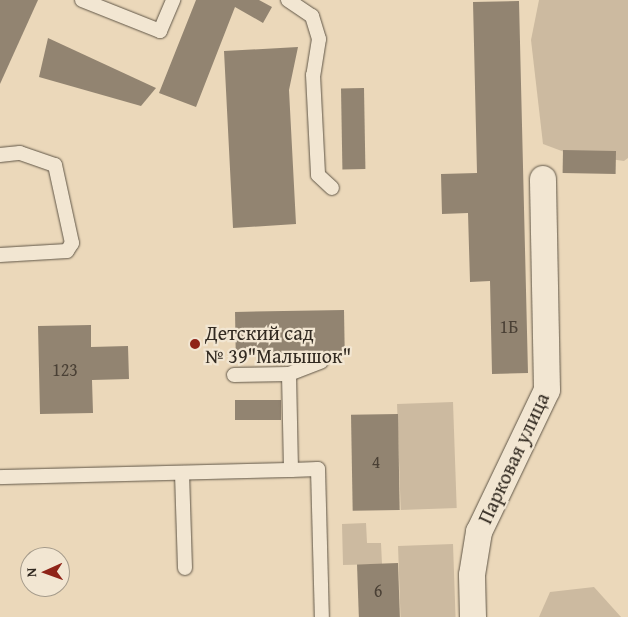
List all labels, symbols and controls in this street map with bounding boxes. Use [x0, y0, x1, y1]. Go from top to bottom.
house number: 1Б [500, 316, 518, 338]
place label: Детский сад № 39"Малышок" [205, 320, 351, 367]
marker: Детский сад № 39"Малышок" [189, 338, 201, 350]
house number: 123 [52, 359, 78, 381]
street label: Парковая улица [472, 389, 554, 527]
house number: 4 [372, 451, 380, 473]
north arrow [20, 547, 70, 597]
text: N [21, 567, 41, 578]
house number: 6 [374, 580, 382, 602]

